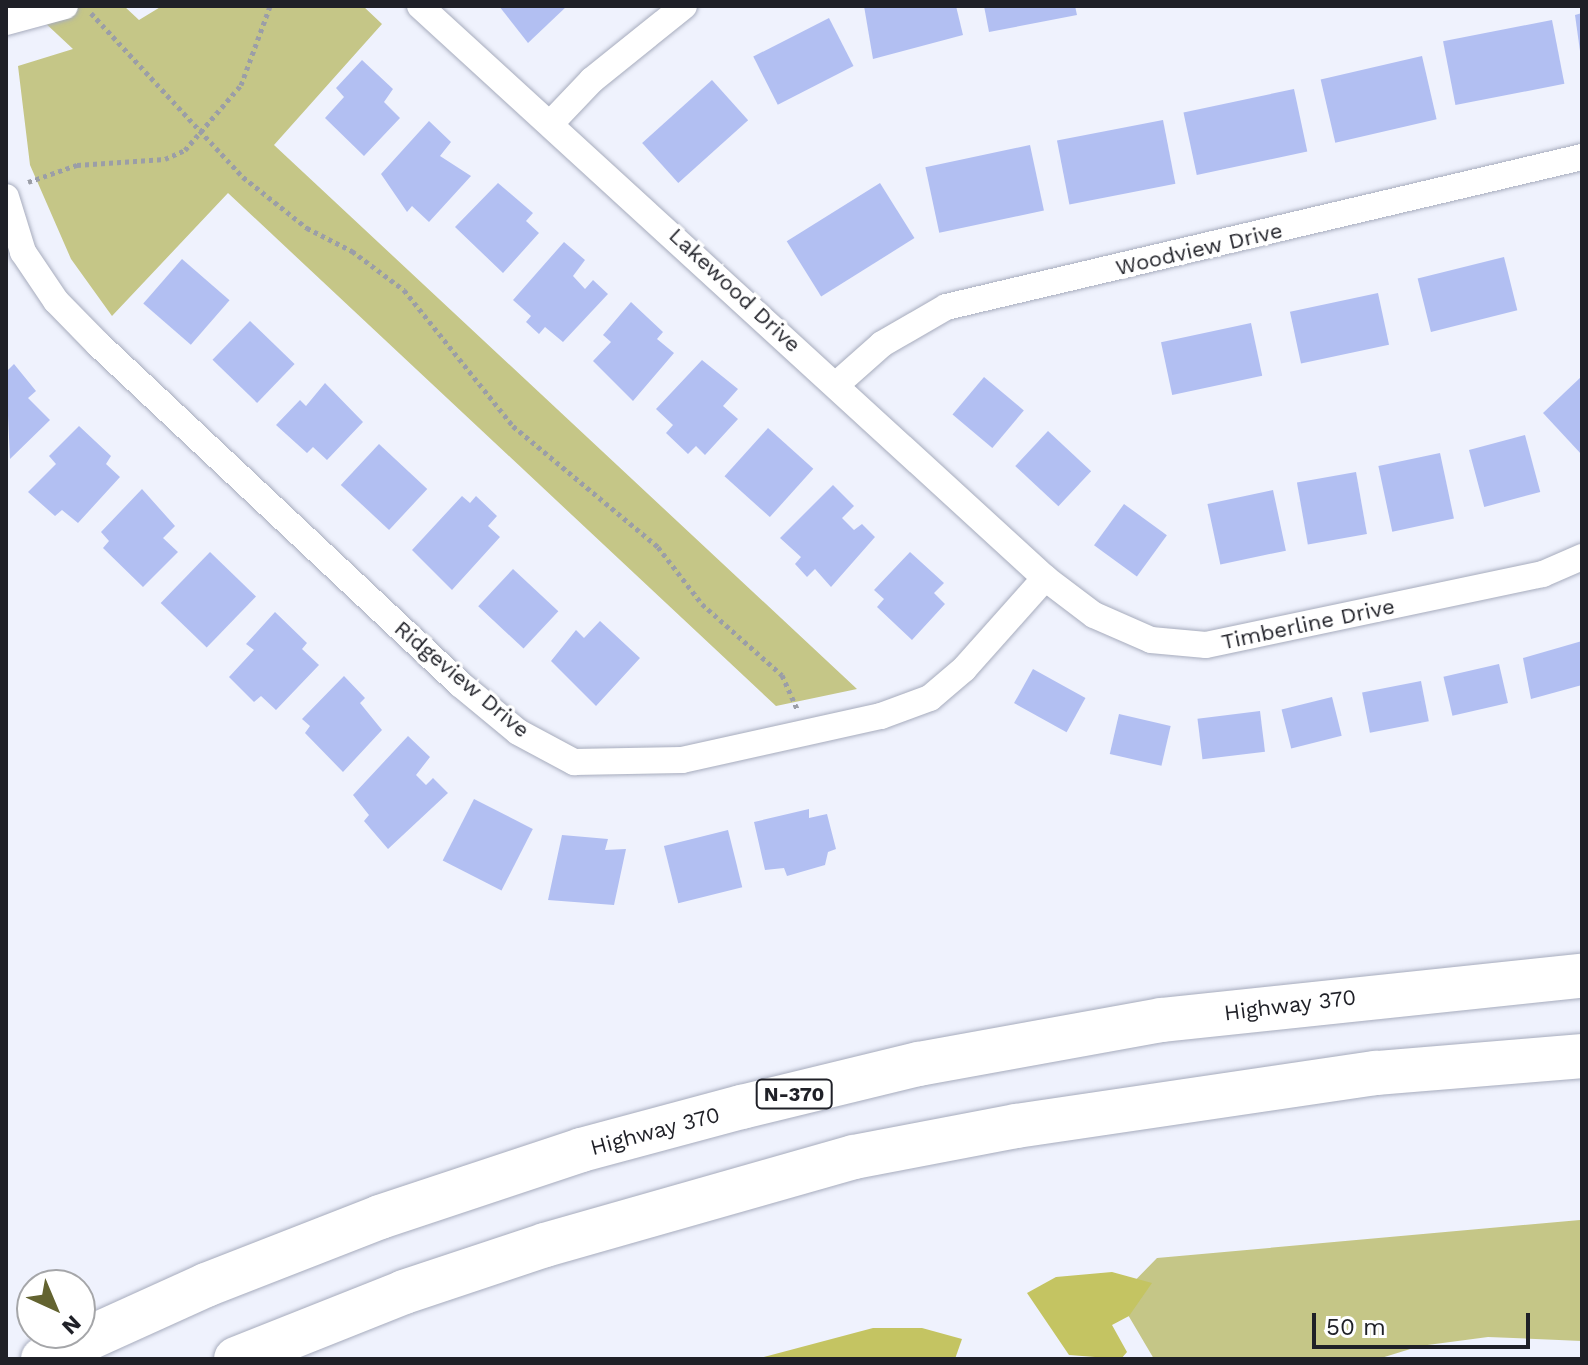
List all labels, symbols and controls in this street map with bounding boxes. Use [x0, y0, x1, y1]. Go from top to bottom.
street label: Woodview Drive [1113, 217, 1285, 281]
street label: Lakewood Drive [664, 222, 806, 358]
street label: Timberline Drive [1219, 593, 1397, 655]
street label: Ridgeview Drive [389, 615, 535, 743]
street label: Highway 370 [1222, 984, 1358, 1026]
road number: N-370 [754, 1078, 834, 1110]
street label: Highway 370 [587, 1101, 723, 1161]
north arrow [16, 1269, 96, 1349]
scale bar [1316, 1297, 1534, 1347]
text: N [57, 1311, 86, 1340]
text: 50 m [1326, 1313, 1386, 1341]

